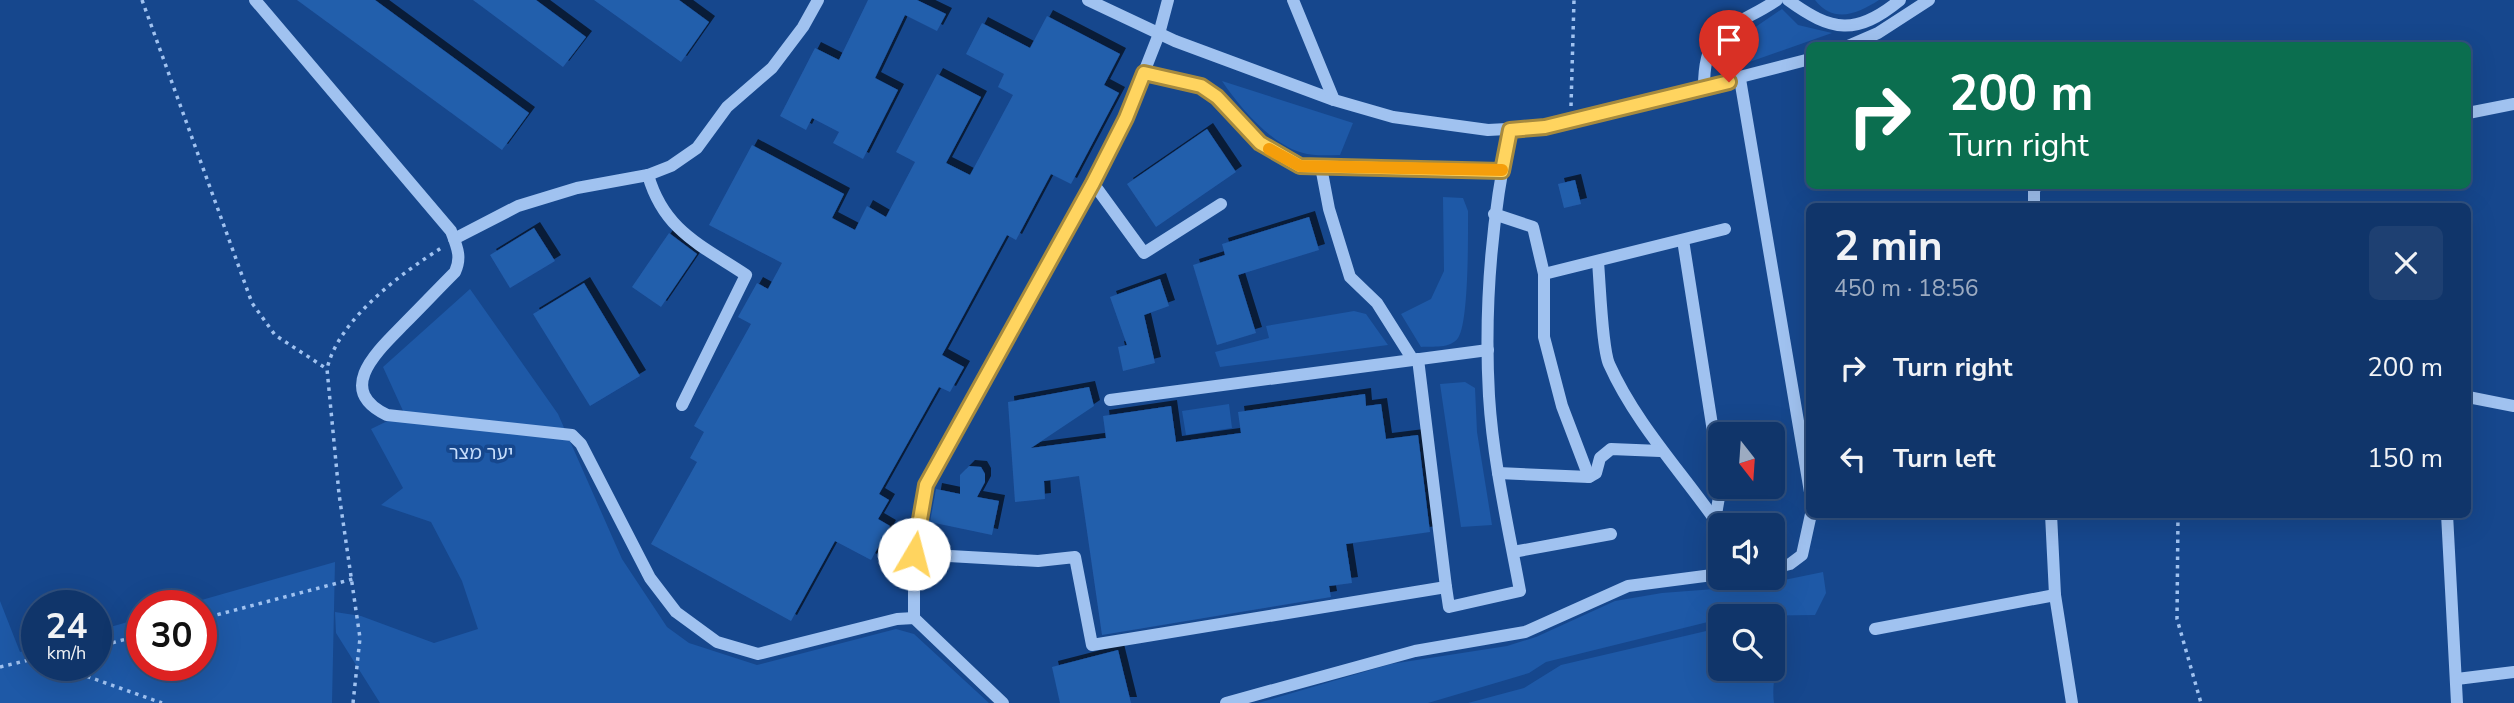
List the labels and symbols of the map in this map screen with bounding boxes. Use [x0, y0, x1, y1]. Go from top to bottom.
pin [1699, 10, 1759, 82]
north arrow [1708, 422, 1785, 499]
park label: יער מצר [449, 440, 513, 466]
position arrow [877, 517, 951, 591]
speed limit sign: 30 [126, 590, 217, 681]

